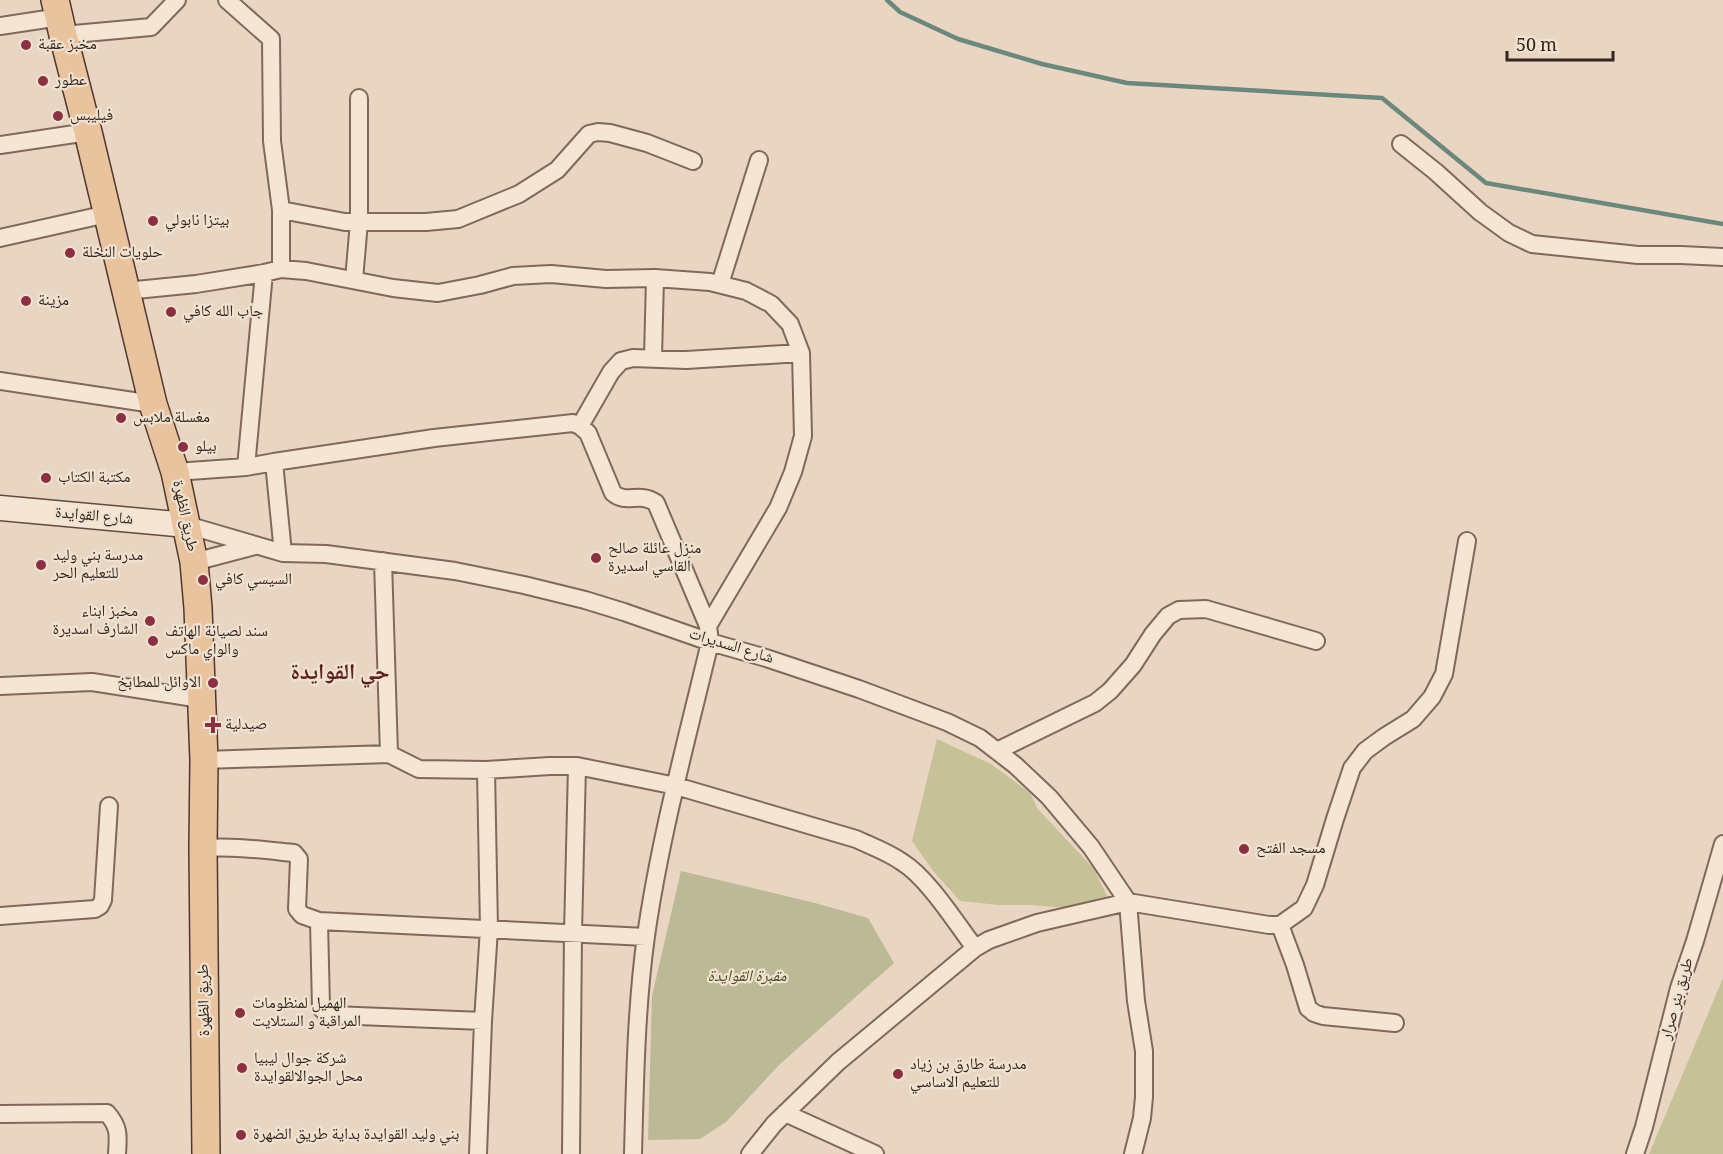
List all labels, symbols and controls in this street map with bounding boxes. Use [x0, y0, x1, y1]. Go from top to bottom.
scale bar [1507, 24, 1614, 62]
place label: مخبز عقبة [38, 32, 97, 59]
text: 50 m [1516, 32, 1557, 62]
marker: مخبز عقبة [19, 38, 33, 52]
place label: عطور [54, 68, 87, 95]
marker: عطور [36, 74, 50, 88]
place label: فيليبس [70, 103, 113, 130]
marker: فيليبس [51, 109, 65, 123]
place label: بيتزا نابولي [165, 208, 229, 235]
marker: بيتزا نابولي [146, 214, 160, 228]
place label: حلويات النخلة [82, 240, 163, 267]
marker: حلويات النخلة [63, 246, 77, 260]
place label: مزينة [38, 288, 69, 315]
marker: مزينة [19, 294, 33, 308]
place label: جاب الله كافي [183, 299, 263, 326]
marker: جاب الله كافي [164, 305, 178, 319]
place label: مغسلة ملابس [133, 405, 210, 432]
marker: مغسلة ملابس [114, 411, 128, 425]
place label: بيلو [195, 434, 217, 461]
marker: بيلو [176, 440, 190, 454]
place label: مكتبة الكتاب [58, 465, 131, 492]
marker: مكتبة الكتاب [39, 471, 53, 485]
street label: طريق الظهرة [163, 478, 205, 554]
street label: شارع القوايدة [54, 500, 134, 534]
place label: منزل عائلة صالح القاسي اسديرة [608, 536, 701, 581]
place label: مدرسة بني وليد للتعليم الحر [52, 543, 143, 588]
marker: منزل عائلة صالح القاسي اسديرة [589, 551, 603, 565]
marker: مدرسة بني وليد للتعليم الحر [34, 558, 48, 572]
place label: السيسي كافي [215, 567, 292, 594]
marker: السيسي كافي [196, 573, 210, 587]
place label: مخبز ابناء الشارف اسديرة [52, 599, 138, 644]
marker: مخبز ابناء الشارف اسديرة [143, 614, 157, 628]
place label: سند لصيانة الهاتف والواي ماكس [165, 619, 268, 664]
street label: شارع السديرات [685, 621, 777, 673]
marker: سند لصيانة الهاتف والواي ماكس [146, 634, 160, 648]
district label: حي القوايدة [291, 655, 389, 693]
place label: الاوائل للمطابخ [117, 670, 201, 697]
marker: الاوائل للمطابخ [206, 676, 220, 690]
place label: صيدلية [225, 712, 267, 739]
marker: صيدلية [206, 718, 220, 732]
place label: مسجد الفتح [1256, 836, 1326, 863]
marker: مسجد الفتح [1237, 842, 1251, 856]
street label: طريق بئر صرار [1653, 955, 1703, 1044]
street label: طريق الظهرة [191, 963, 219, 1037]
park label: مقبرة القوايدة [708, 964, 787, 991]
place label: الهميل لمنظومات المراقبة و الستلايت [252, 991, 361, 1036]
marker: الهميل لمنظومات المراقبة و الستلايت [233, 1006, 247, 1020]
place label: شركة جوال ليبيا محل الجوالالقوايدة [254, 1046, 363, 1091]
place label: مدرسة طارق بن زياد للتعليم الاساسي [910, 1052, 1027, 1097]
marker: شركة جوال ليبيا محل الجوالالقوايدة [235, 1061, 249, 1075]
marker: مدرسة طارق بن زياد للتعليم الاساسي [891, 1067, 905, 1081]
place label: بني وليد القوايدة بداية طريق الضهرة [253, 1122, 459, 1149]
marker: بني وليد القوايدة بداية طريق الضهرة [234, 1128, 248, 1142]

